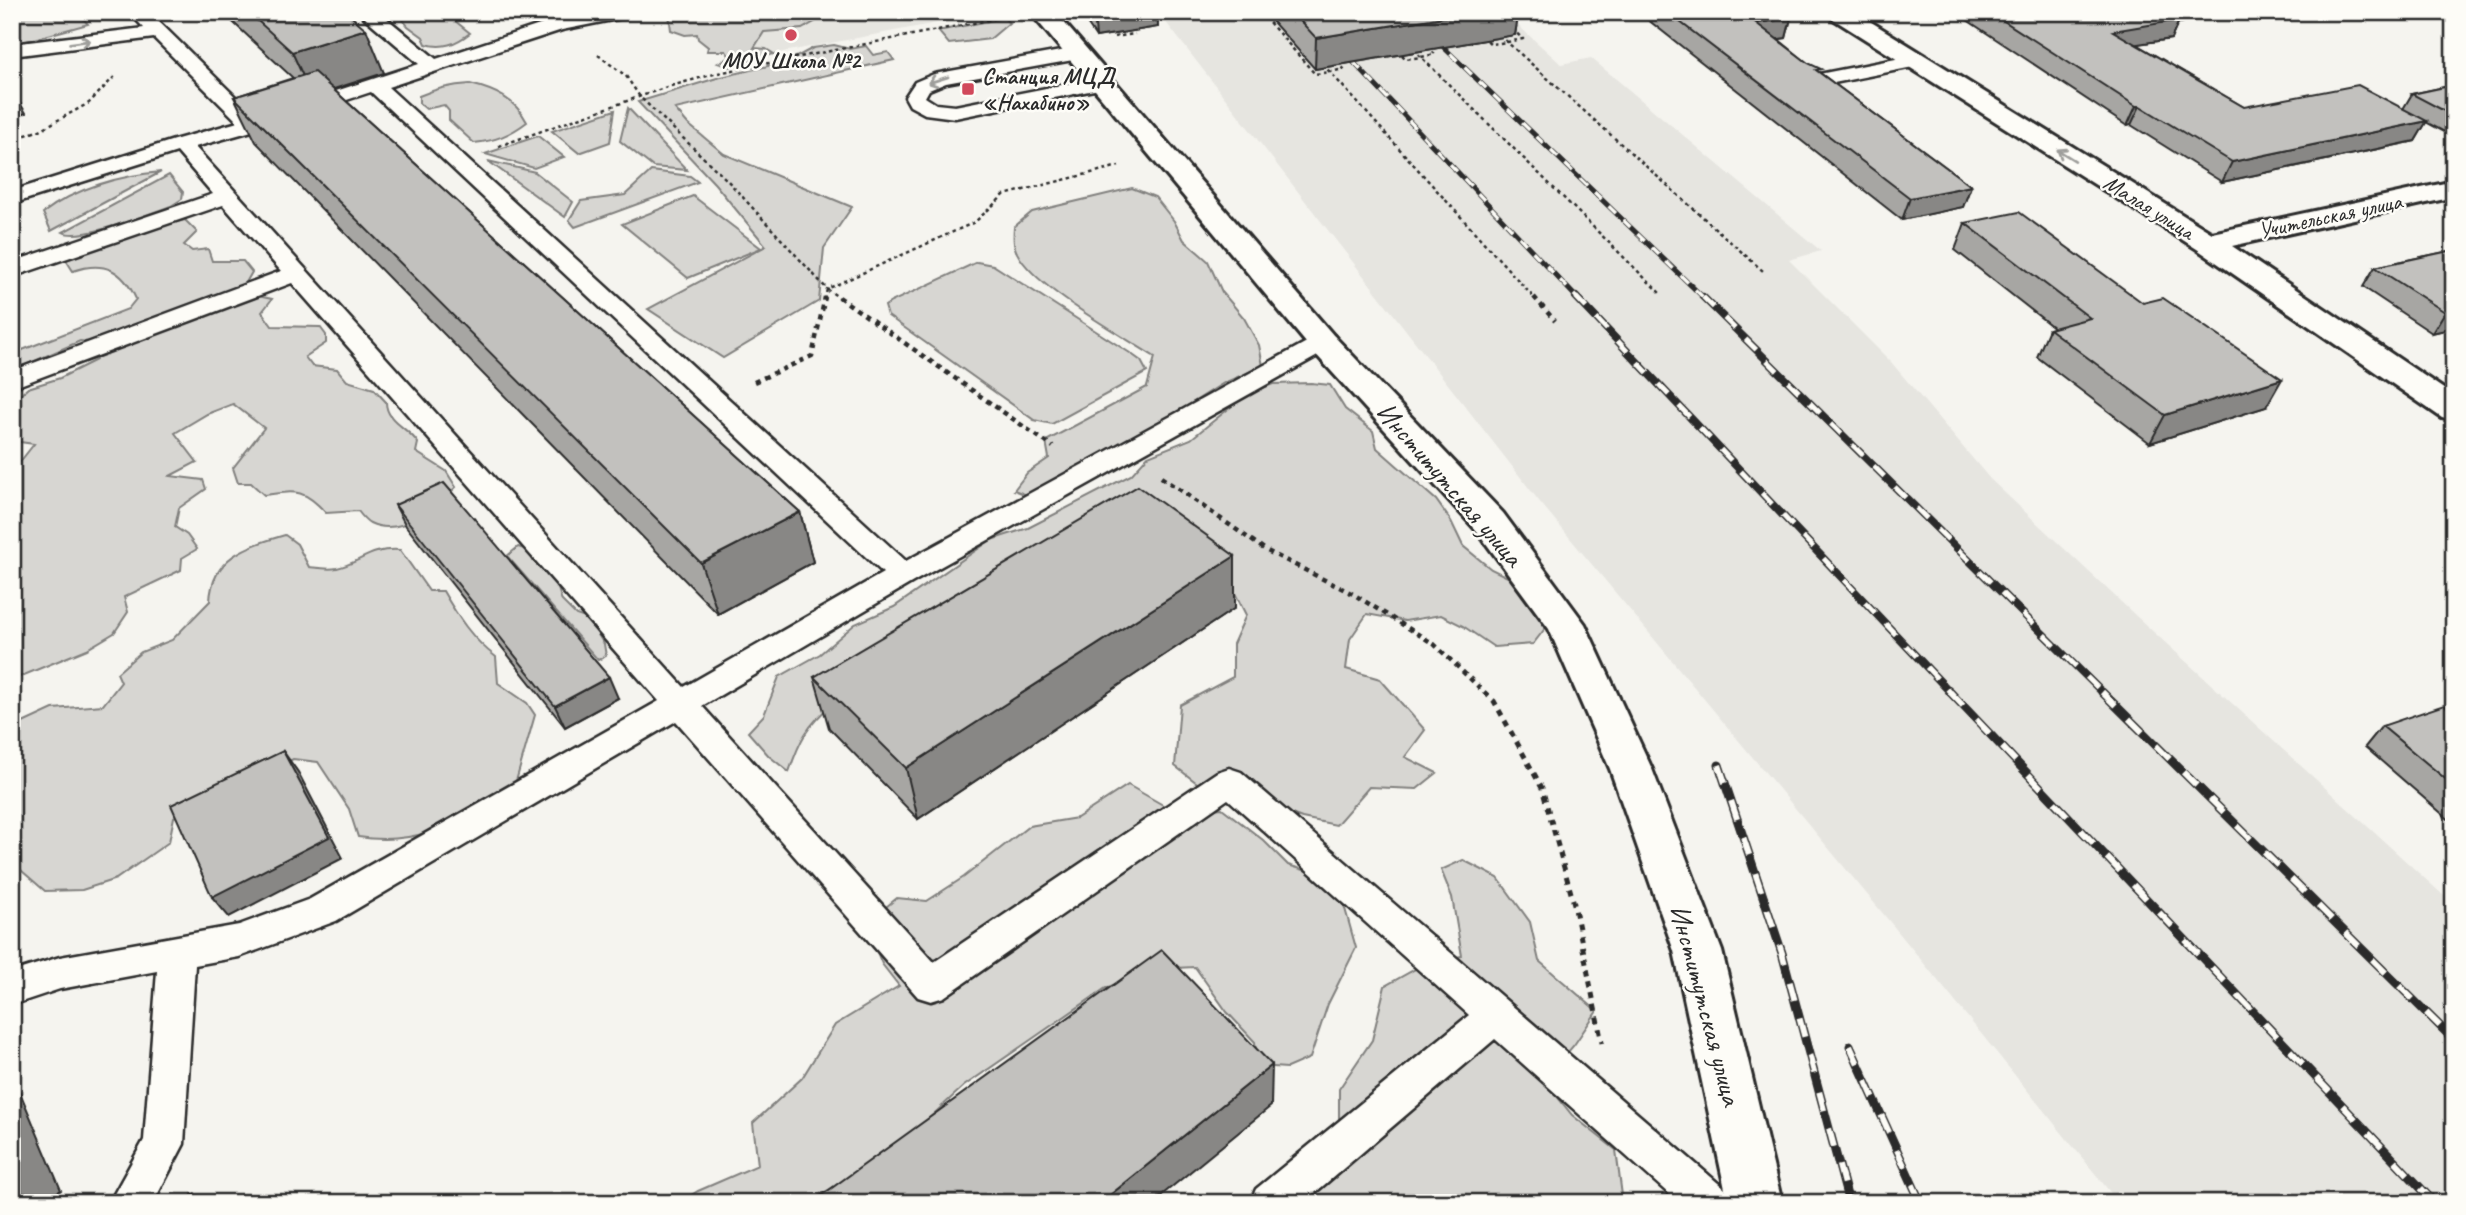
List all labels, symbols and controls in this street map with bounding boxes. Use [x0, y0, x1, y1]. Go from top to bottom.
marker: МОУ Школа №2 [783, 27, 799, 43]
one-way arrow [68, 35, 91, 48]
place label: МОУ Школа №2 [722, 46, 863, 75]
place label: Станция МЦД «Нахабино» [982, 62, 1116, 117]
one-way arrow [928, 75, 950, 88]
marker: Станция МЦД «Нахабино» [960, 81, 976, 97]
one-way arrow [2056, 147, 2076, 161]
street label: Малая улица [2098, 168, 2202, 248]
street label: Учительская улица [2256, 186, 2406, 245]
street label: Институтская улица [1369, 395, 1532, 575]
street label: Институтская улица [1662, 901, 1750, 1111]

